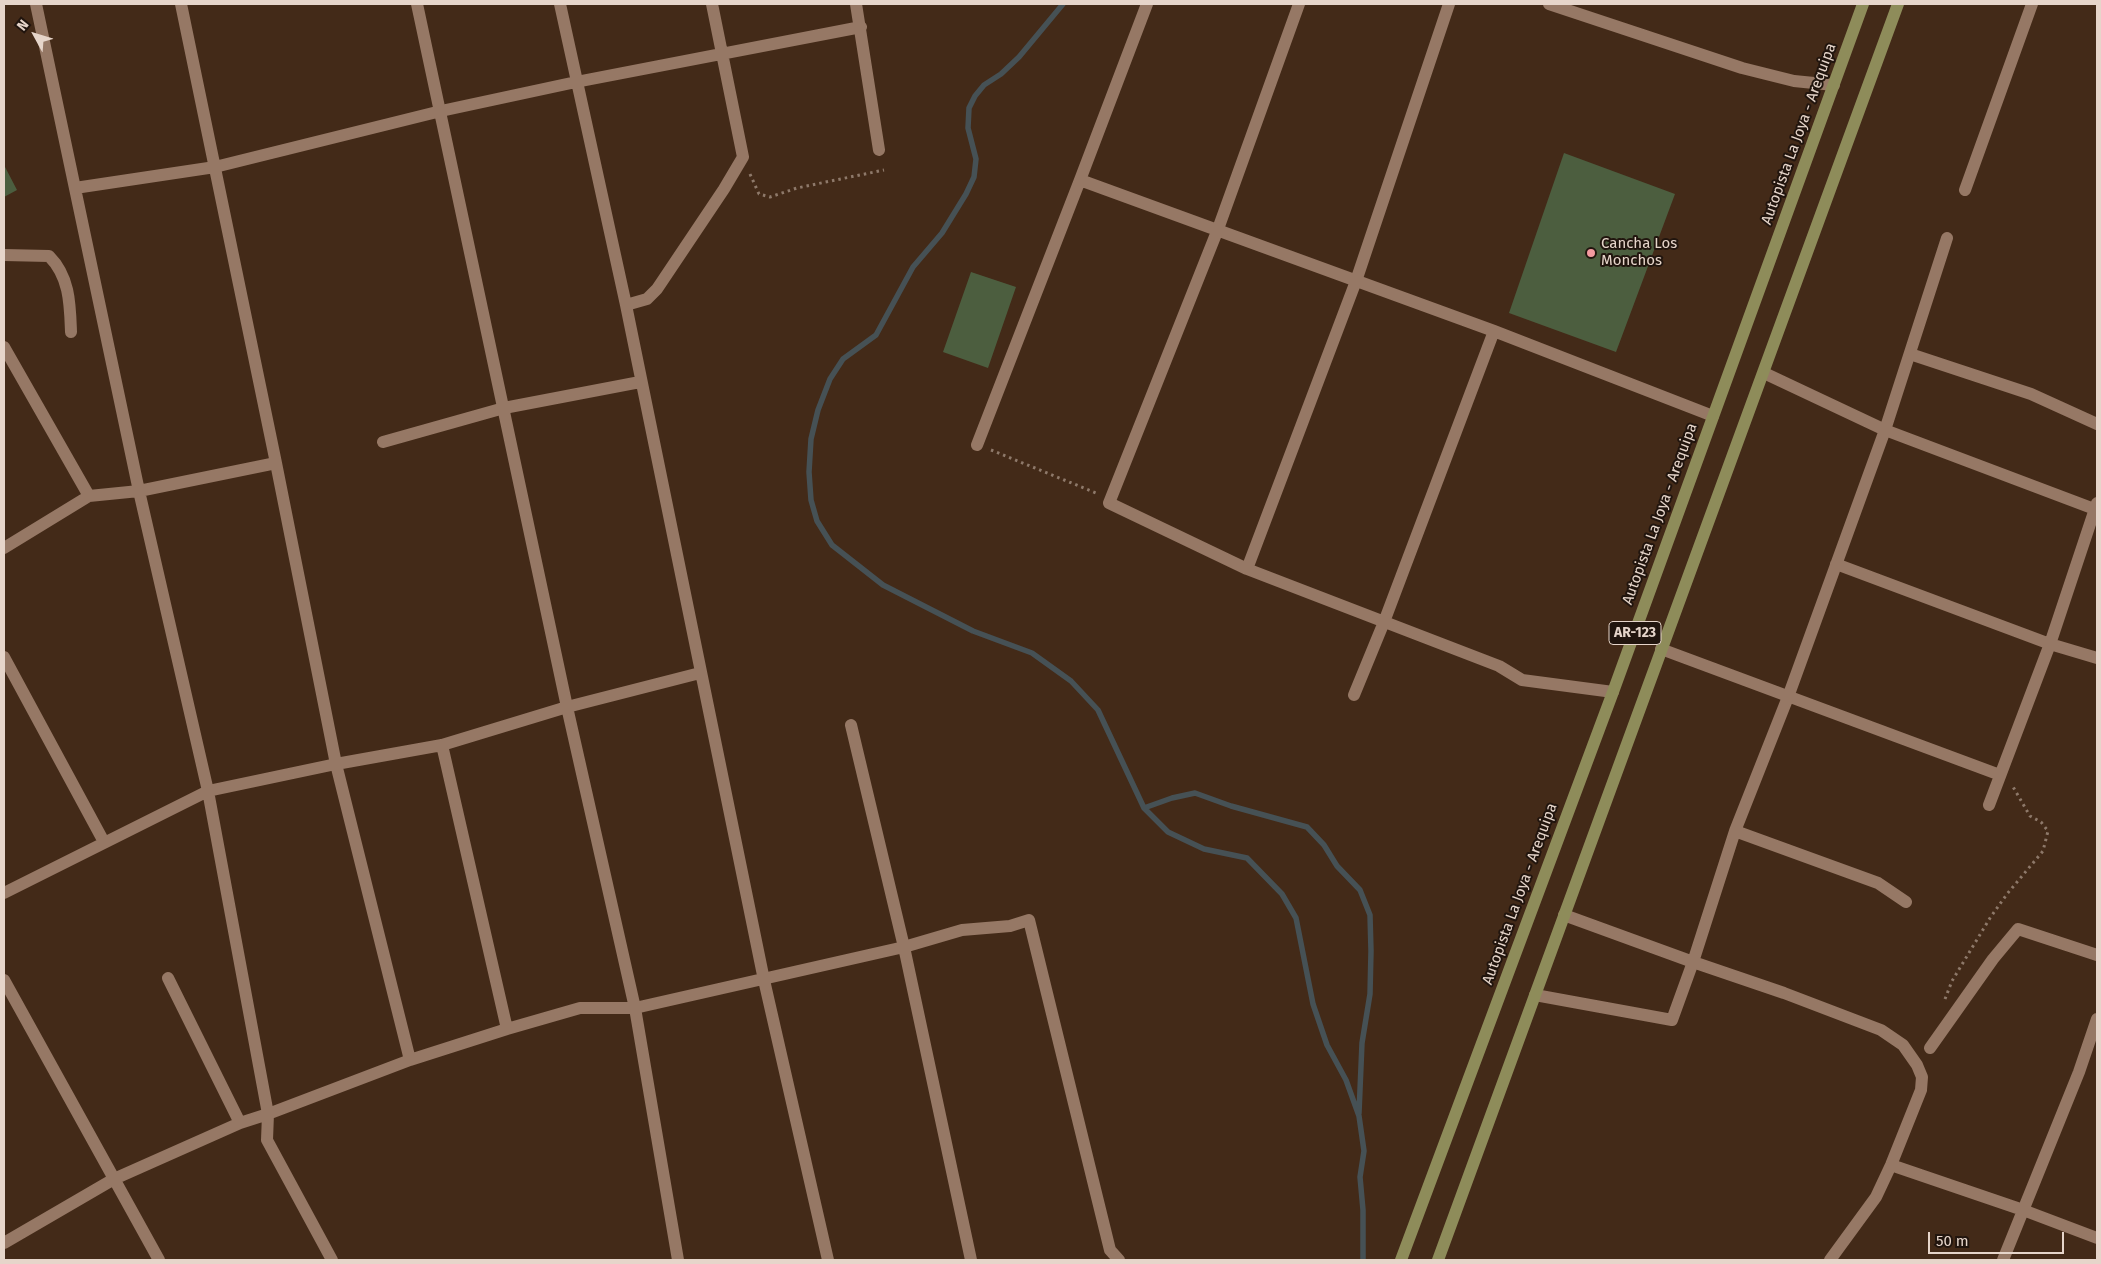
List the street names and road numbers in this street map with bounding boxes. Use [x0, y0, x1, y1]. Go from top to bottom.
street label: Autopista La Joya - Arequipa [1758, 41, 1840, 227]
street label: Autopista La Joya - Arequipa [1619, 421, 1701, 607]
road number: AR-123 [1609, 622, 1661, 644]
street label: Autopista La Joya - Arequipa [1479, 801, 1561, 987]

